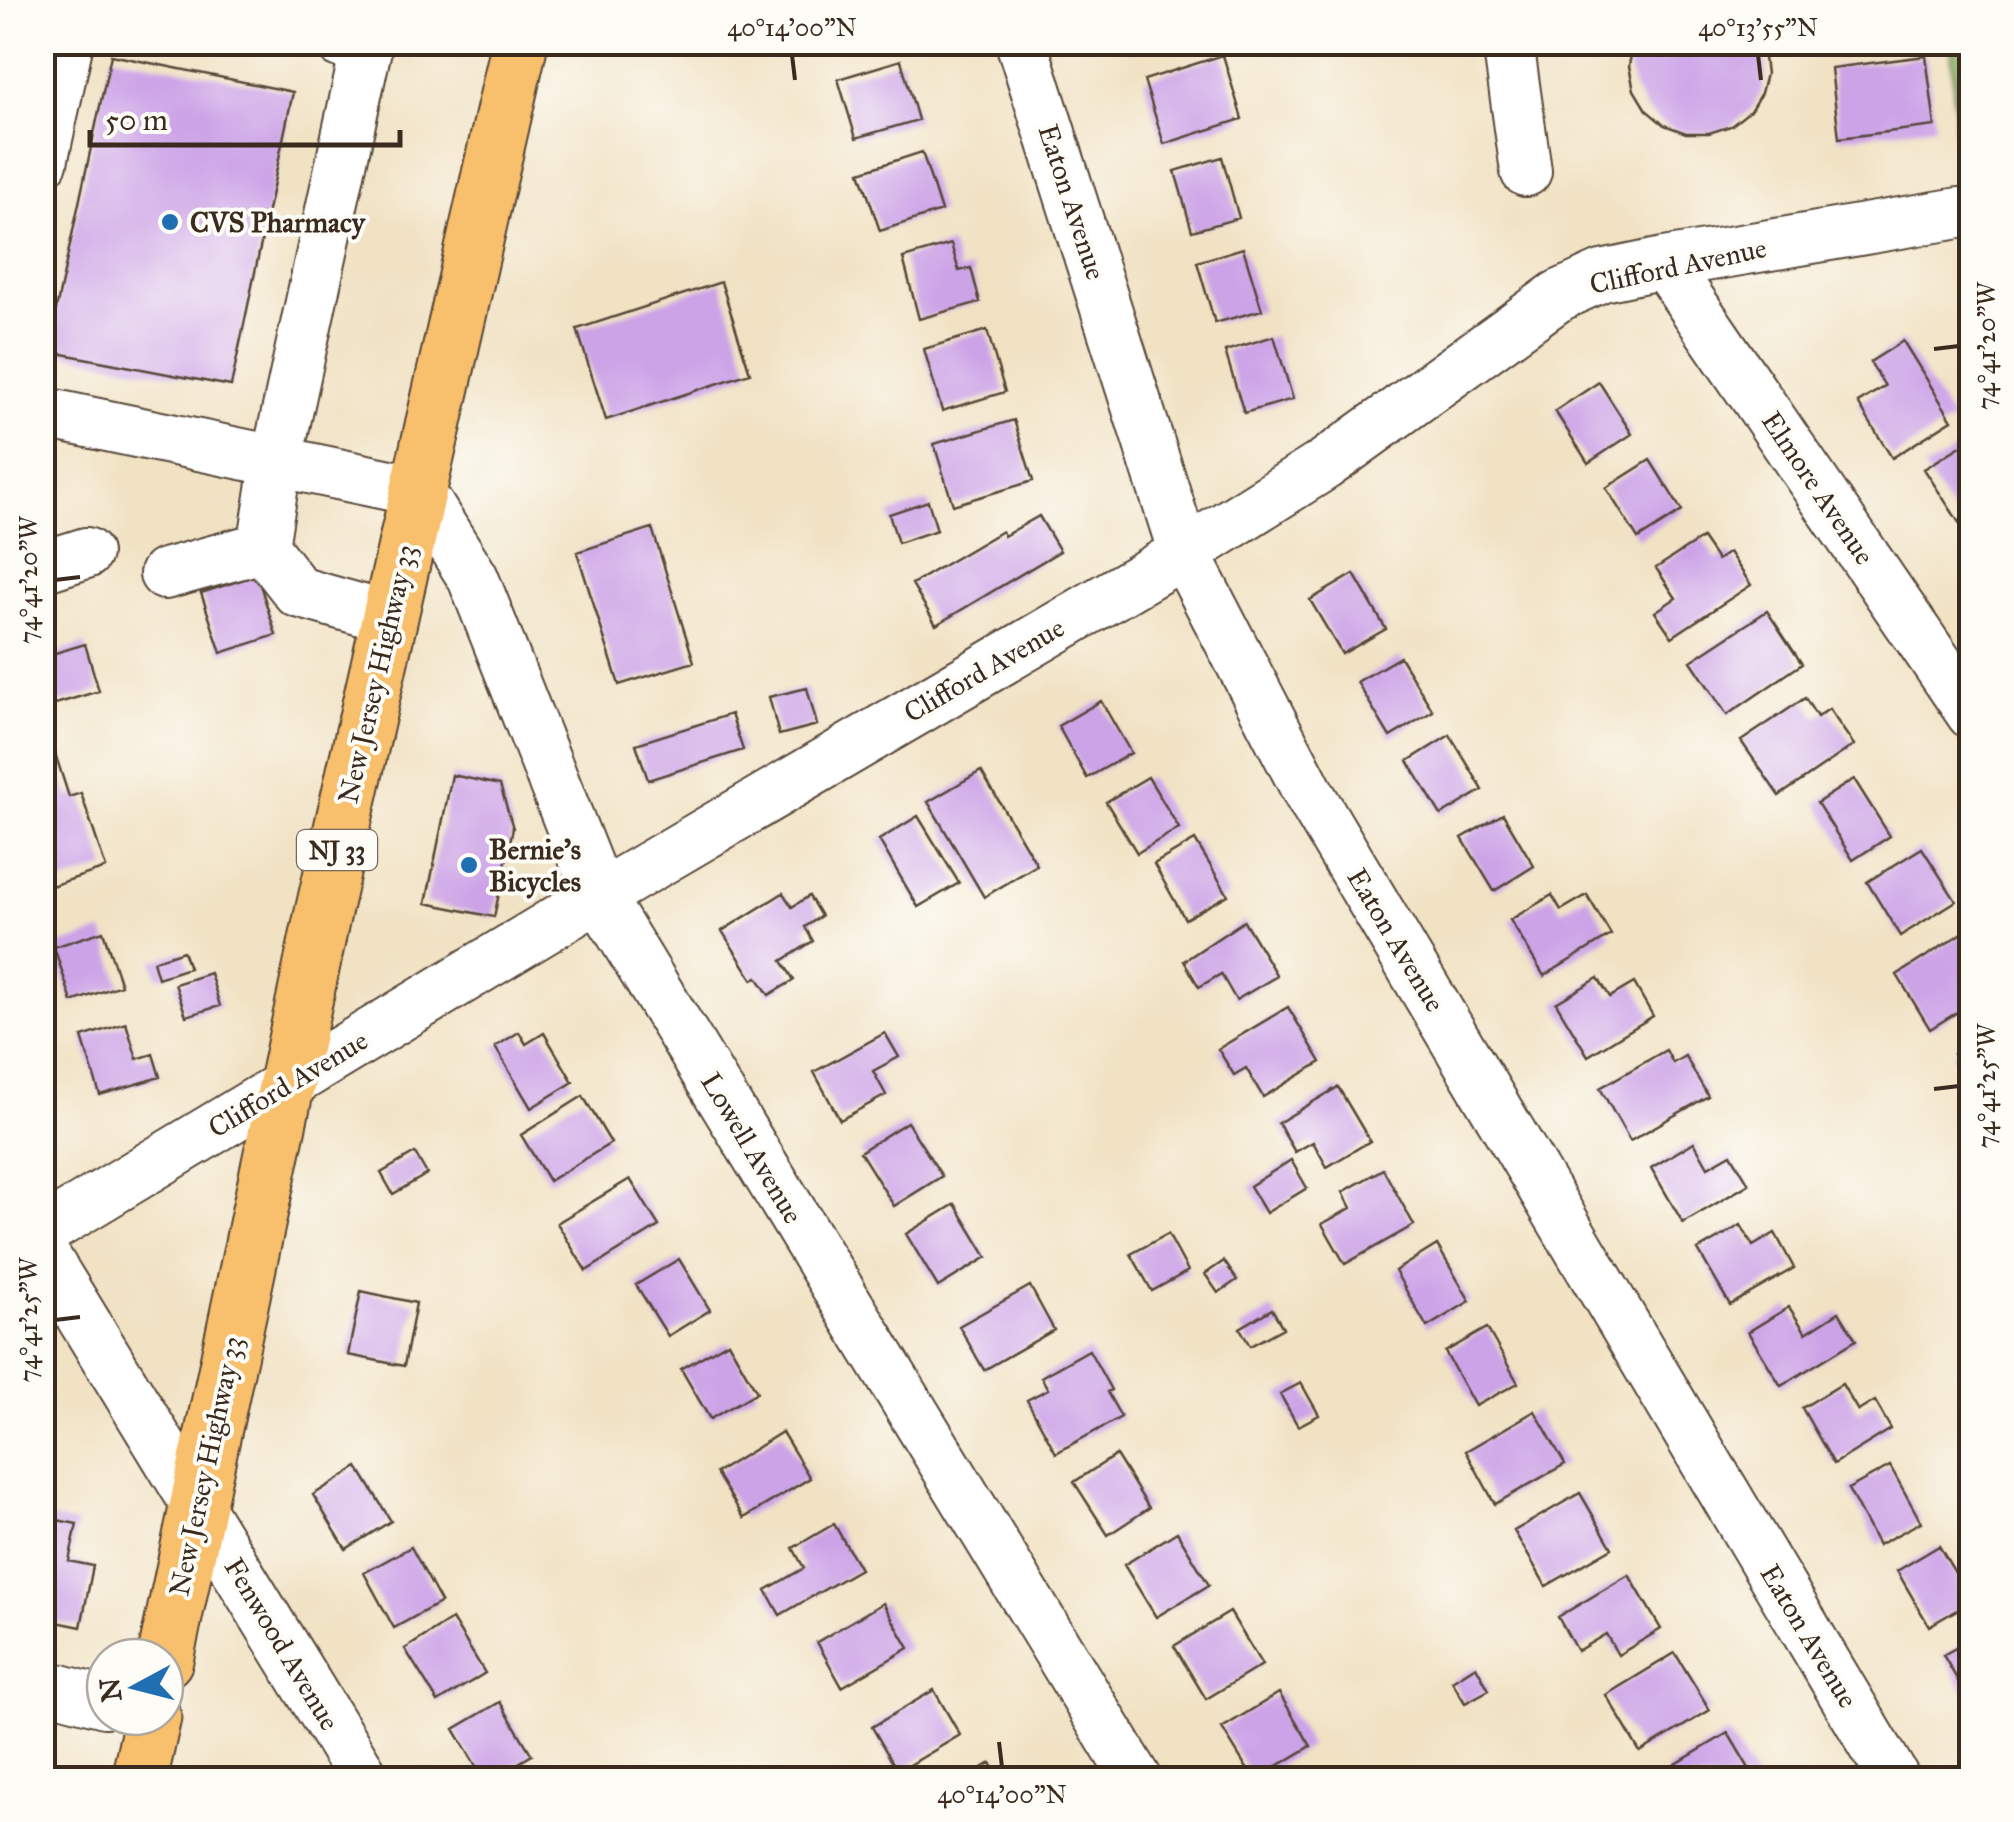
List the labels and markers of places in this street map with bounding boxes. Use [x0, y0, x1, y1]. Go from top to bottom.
place label: CVS Pharmacy [190, 205, 366, 240]
marker: CVS Pharmacy [159, 211, 181, 233]
place label: Bernie's Bicycles [489, 832, 581, 899]
marker: Bernie's Bicycles [458, 854, 480, 876]

